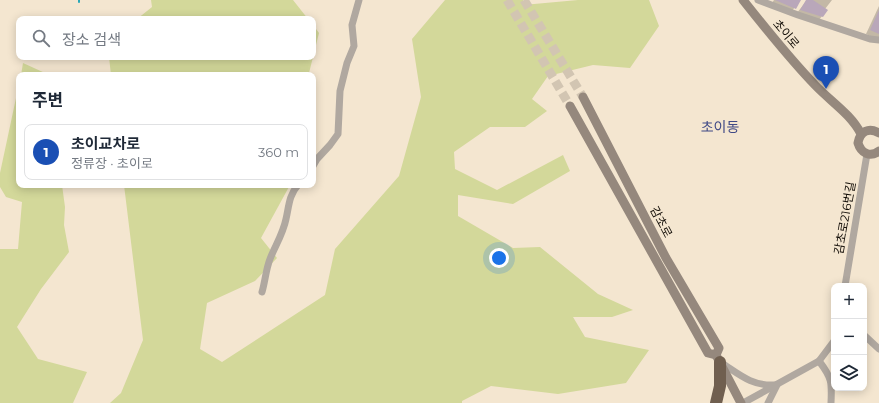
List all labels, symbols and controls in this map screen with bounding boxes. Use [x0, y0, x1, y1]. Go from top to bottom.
search box [16, 16, 316, 60]
street label: 초이로 [770, 16, 803, 51]
icon: search [30, 27, 52, 49]
text: 장소 검색 [62, 30, 121, 49]
pin: 1 [813, 56, 839, 89]
text: 주변 [32, 90, 63, 110]
district label: 초이동 [701, 118, 739, 136]
text: 초이교차로 [71, 134, 140, 153]
text: 1 [43, 144, 49, 160]
text: 360 m [258, 144, 299, 160]
text: 정류장 · 초이로 [71, 155, 153, 171]
street label: 감초로216번길 [831, 180, 858, 255]
street label: 감초로 [647, 204, 676, 240]
your location [489, 248, 509, 268]
map controls [831, 283, 867, 391]
button: + [831, 283, 867, 319]
button: − [831, 319, 867, 355]
button: layers [831, 355, 867, 391]

